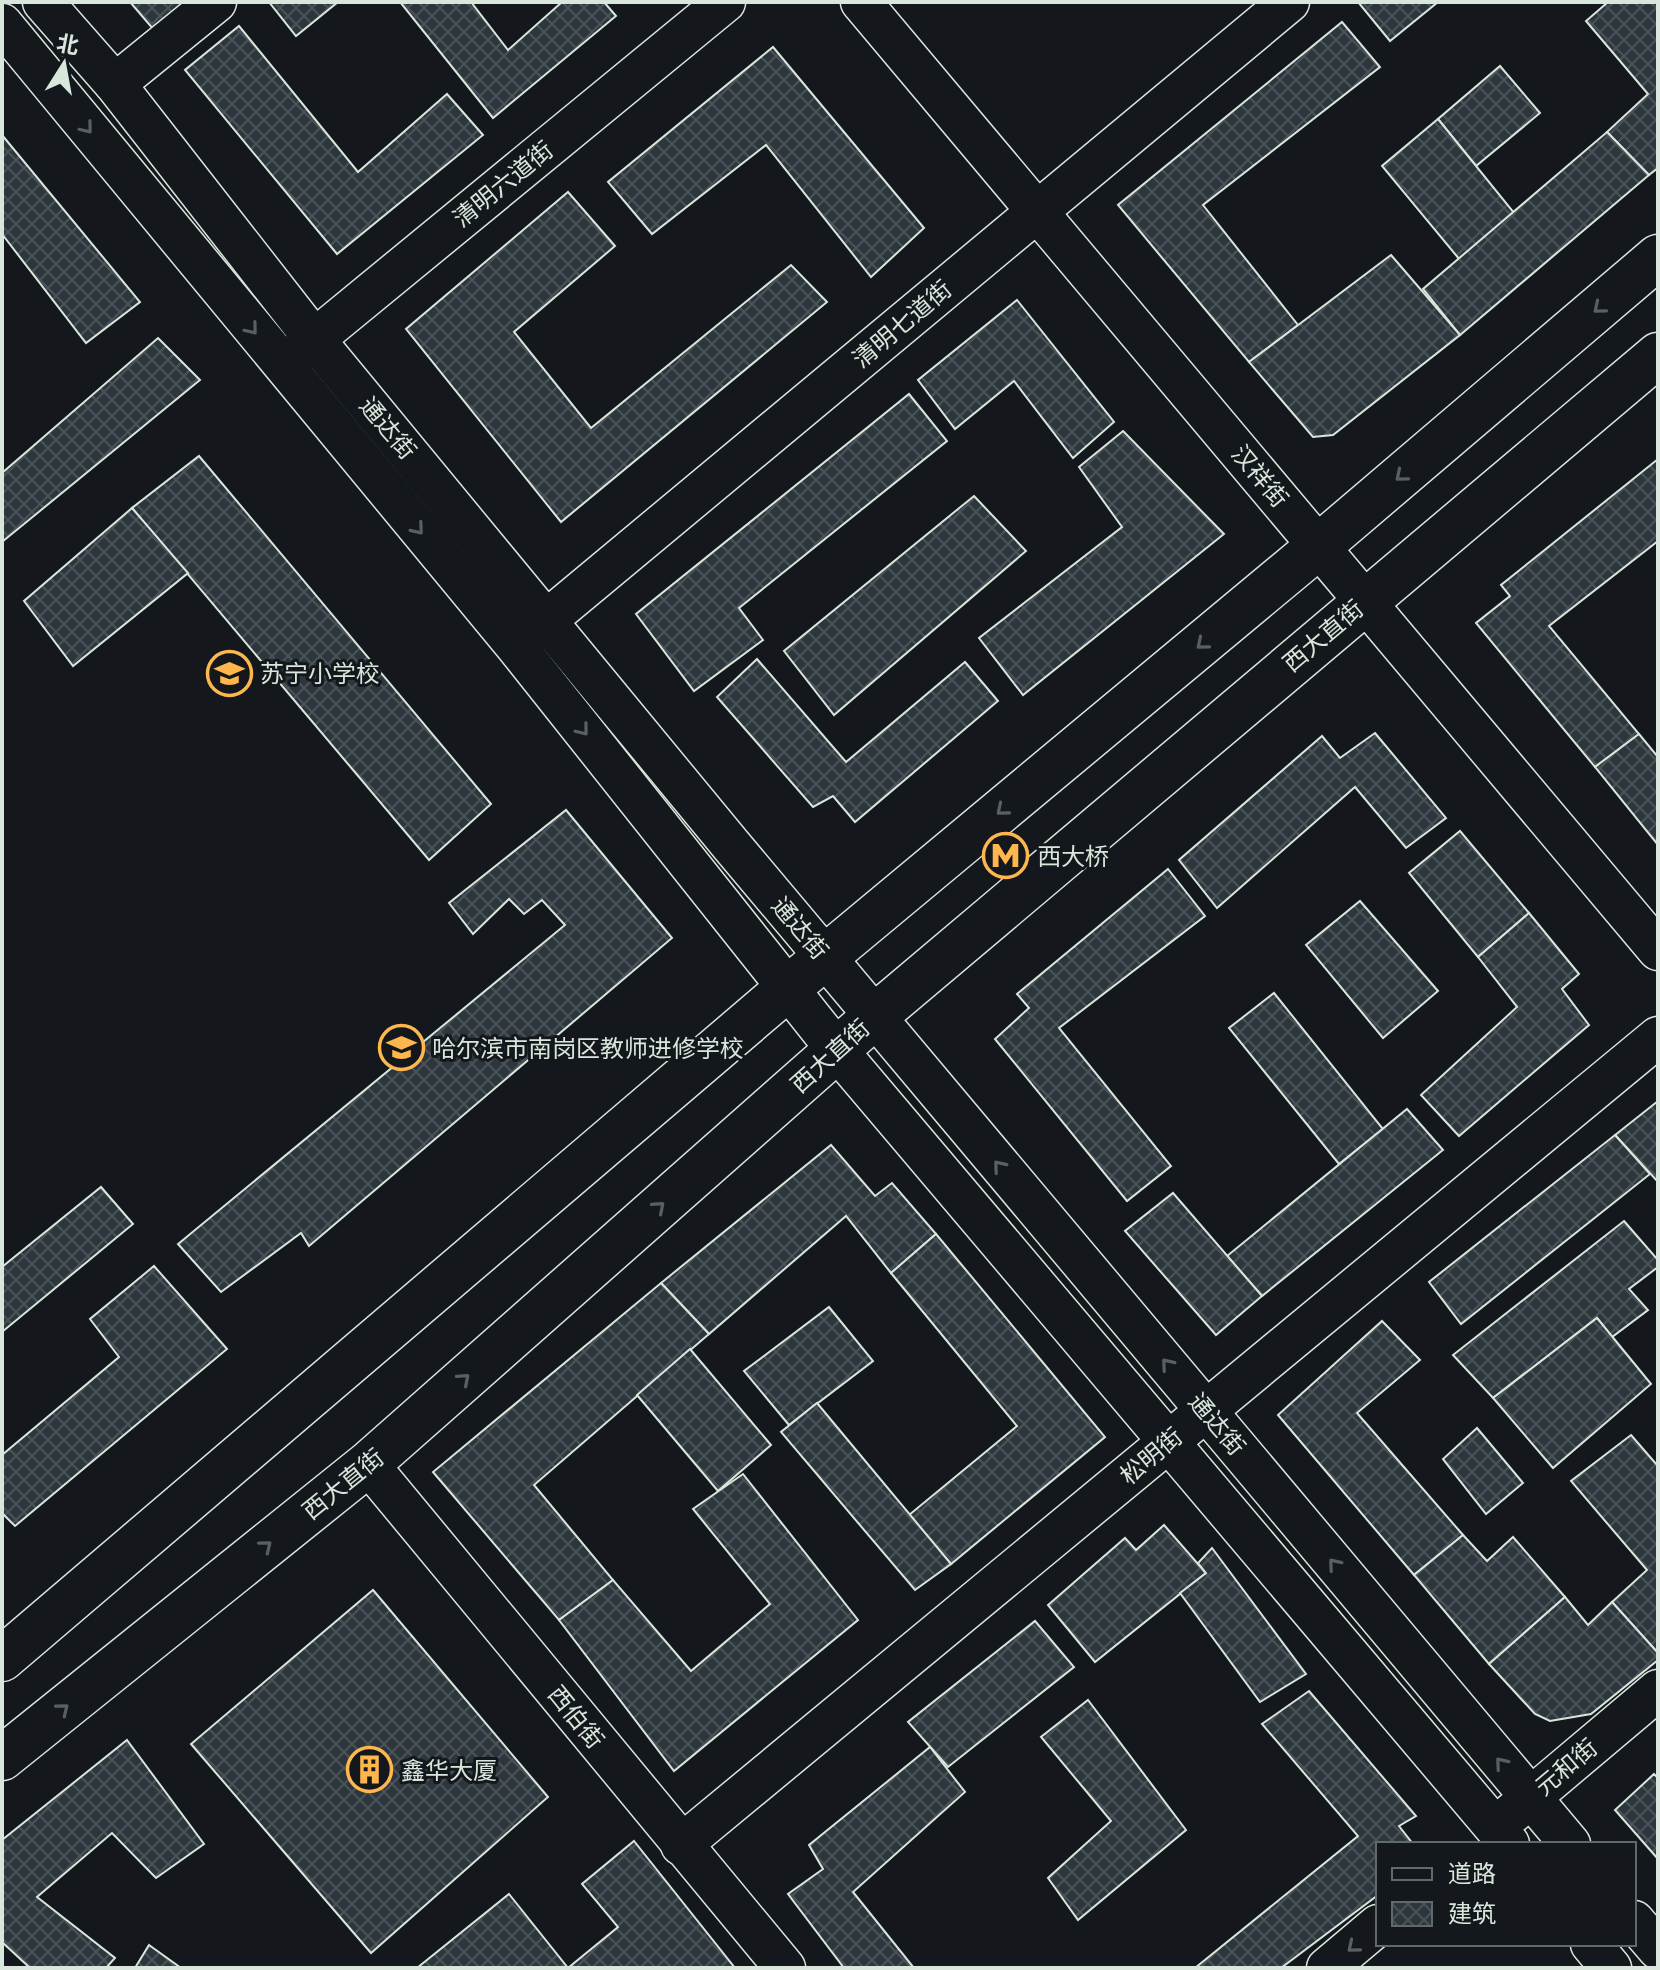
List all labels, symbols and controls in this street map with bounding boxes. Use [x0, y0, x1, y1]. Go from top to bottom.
north arrow [24, 24, 104, 104]
text: 北 [54, 29, 81, 60]
one-way arrow [77, 119, 92, 133]
street label: 清明六道街 [447, 134, 559, 234]
street label: 清明七道街 [846, 274, 958, 374]
one-way arrow [1593, 298, 1608, 313]
one-way arrow [242, 320, 256, 335]
street label: 通达街 [353, 390, 423, 466]
street label: 汉祥街 [1225, 438, 1295, 514]
one-way arrow [1395, 466, 1410, 481]
one-way arrow [408, 520, 423, 534]
street label: 西大直街 [1276, 593, 1370, 679]
one-way arrow [1196, 634, 1211, 649]
school or university icon: 苏宁小学校 [205, 649, 253, 697]
place label: 苏宁小学校 [260, 658, 380, 689]
one-way arrow [573, 721, 587, 736]
one-way arrow [996, 800, 1011, 815]
metro station icon: 西大桥 [982, 832, 1030, 880]
place label: 西大桥 [1037, 841, 1109, 872]
street label: 通达街 [765, 890, 835, 966]
street label: 西大直街 [784, 1012, 876, 1100]
school or university icon: 哈尔滨市南岗区教师进修学校 [377, 1024, 425, 1072]
place label: 哈尔滨市南岗区教师进修学校 [432, 1033, 744, 1064]
one-way arrow [995, 1160, 1009, 1175]
one-way arrow [650, 1202, 665, 1217]
one-way arrow [1162, 1359, 1177, 1374]
one-way arrow [455, 1374, 470, 1389]
street label: 通达街 [1182, 1386, 1252, 1462]
street label: 松明街 [1113, 1421, 1189, 1491]
street label: 西大直街 [296, 1442, 390, 1526]
one-way arrow [256, 1542, 271, 1556]
one-way arrow [1329, 1558, 1344, 1573]
street label: 西伯街 [541, 1679, 611, 1755]
one-way arrow [54, 1704, 68, 1719]
street label: 元和街 [1528, 1732, 1604, 1802]
building icon: 鑫华大厦 [346, 1746, 394, 1794]
place label: 鑫华大厦 [401, 1755, 497, 1786]
one-way arrow [1496, 1758, 1511, 1772]
legend [1376, 1842, 1636, 1946]
text: 道路 [1448, 1858, 1496, 1889]
text: 建筑 [1448, 1898, 1496, 1929]
one-way arrow [1347, 1937, 1362, 1952]

